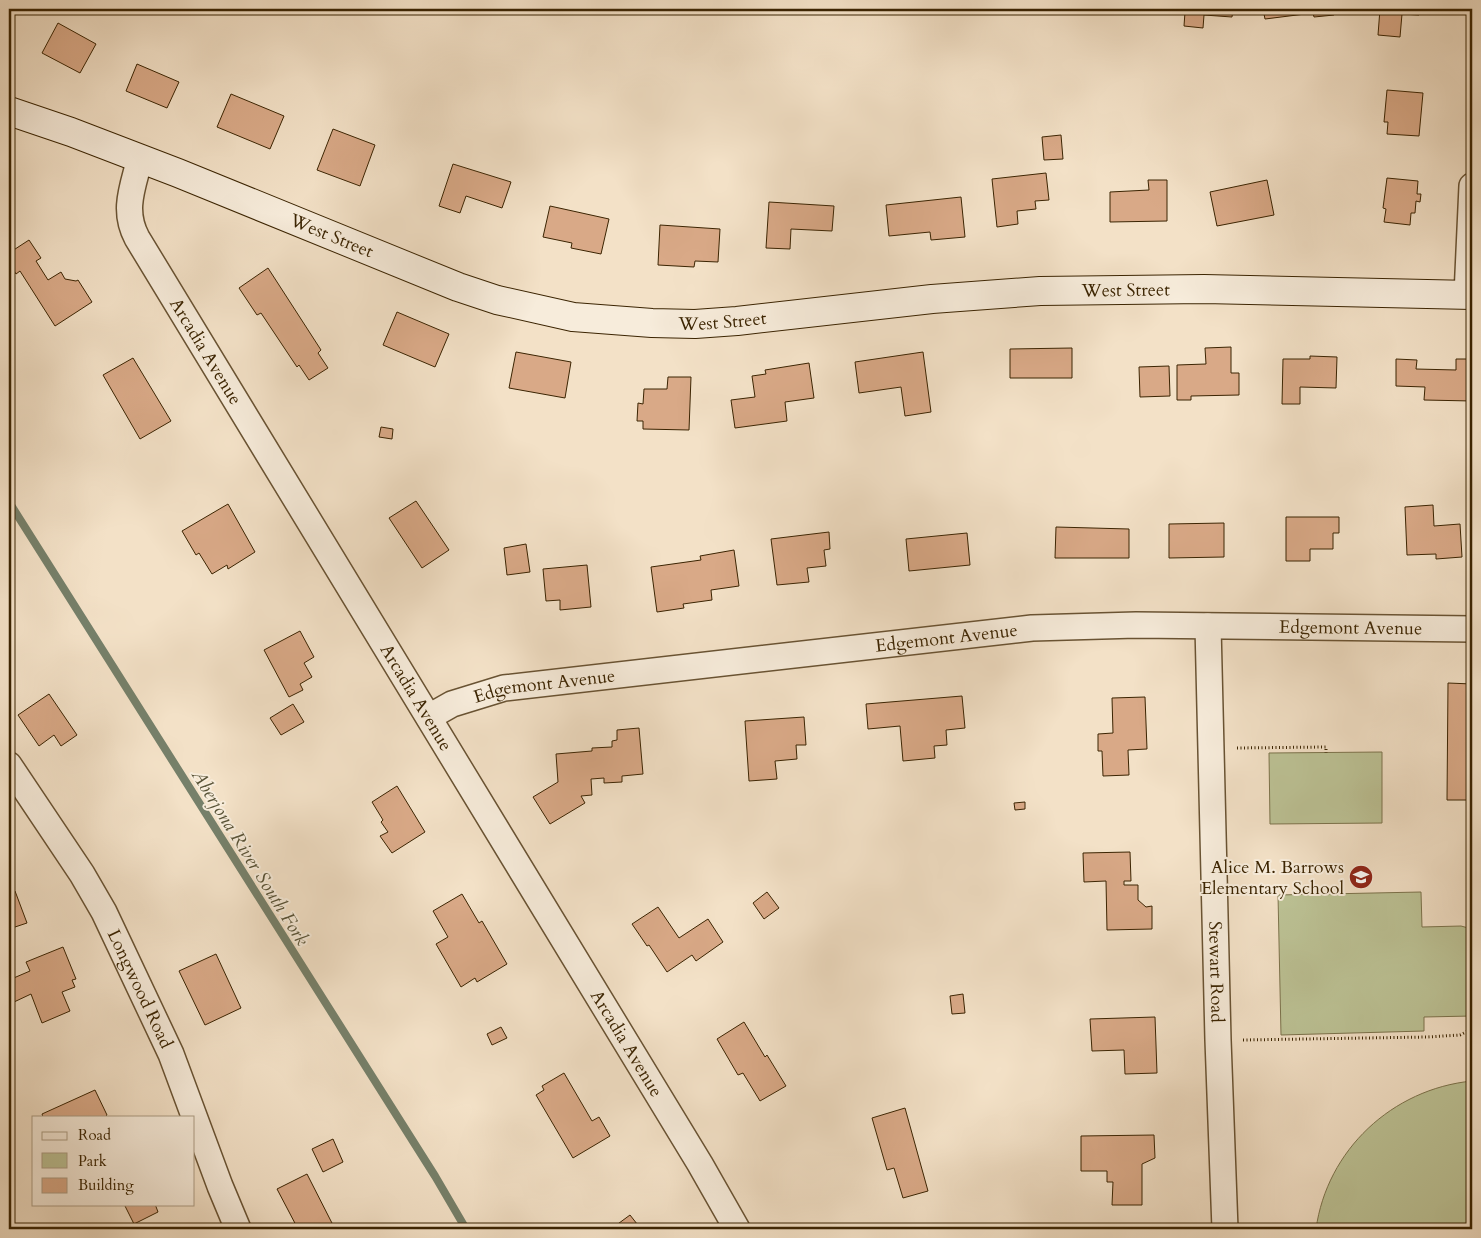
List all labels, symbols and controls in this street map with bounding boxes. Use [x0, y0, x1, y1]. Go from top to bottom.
street label: West Street [285, 207, 377, 264]
street label: West Street [1081, 277, 1170, 304]
street label: Arcadia Avenue [163, 293, 248, 410]
street label: West Street [677, 306, 768, 337]
street label: Edgemont Avenue [1279, 615, 1422, 641]
street label: Edgemont Avenue [874, 618, 1019, 659]
street label: Arcadia Avenue [374, 639, 458, 756]
street label: Edgemont Avenue [470, 663, 616, 710]
water label: Aberjona River South Fork [185, 764, 315, 951]
place label: Alice M. Barrows Elementary School [1201, 855, 1344, 901]
school or university icon: Alice M. Barrows Elementary School [1348, 864, 1374, 890]
street label: Stewart Road [1202, 921, 1230, 1024]
street label: Longwood Road [101, 925, 179, 1053]
street label: Arcadia Avenue [584, 985, 668, 1102]
legend [32, 1116, 195, 1206]
text: Road [78, 1125, 111, 1145]
text: Park [78, 1151, 107, 1171]
text: Building [78, 1175, 134, 1195]

